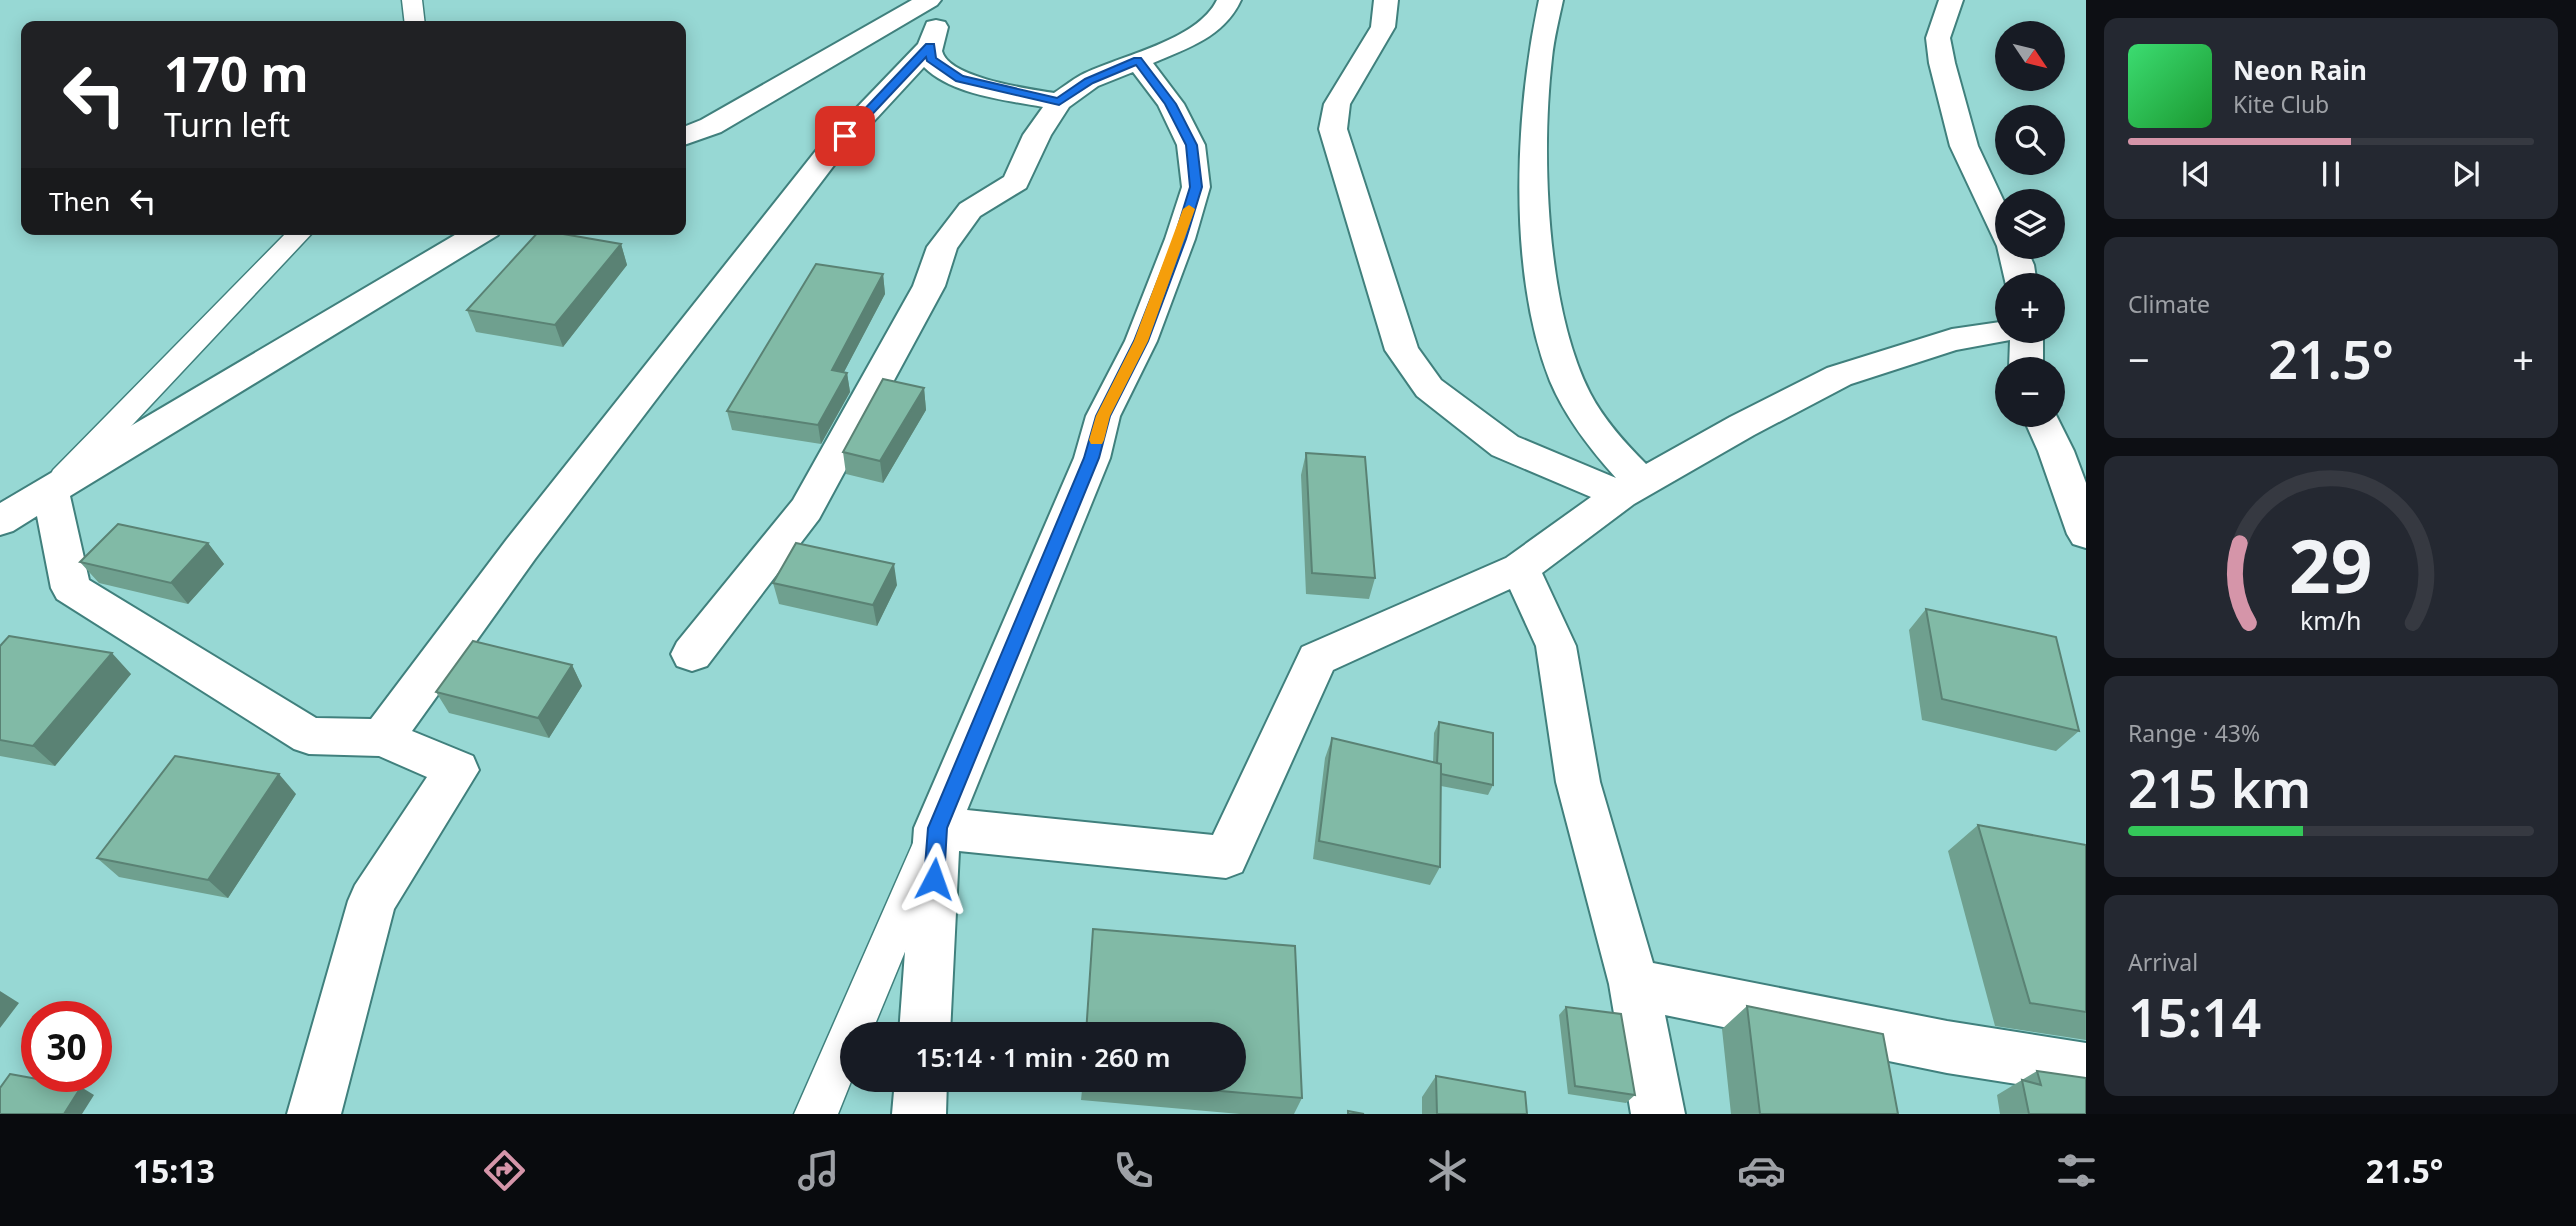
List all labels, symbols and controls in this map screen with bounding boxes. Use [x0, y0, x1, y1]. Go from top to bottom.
north arrow [1995, 21, 2065, 91]
map controls [1995, 21, 2065, 427]
text: 170 m [164, 40, 309, 106]
icon: left [49, 49, 140, 140]
text: Neon Rain [2233, 52, 2367, 88]
text: Kite Club [2233, 88, 2329, 120]
text: Turn left [164, 103, 290, 146]
button: search [1995, 105, 2065, 175]
pin [815, 106, 875, 166]
icon: arrive [826, 117, 864, 155]
icon: previous [2177, 155, 2215, 193]
icon: pause [2312, 155, 2350, 193]
icon: next [2447, 155, 2485, 193]
icon: left [124, 182, 162, 220]
text: Then [49, 183, 110, 219]
button: layers [1995, 189, 2065, 259]
button: + [1995, 273, 2065, 343]
text: Climate [2128, 288, 2210, 320]
text: 21.5° [2268, 323, 2394, 394]
text: − [2128, 333, 2150, 385]
text: + [2512, 333, 2534, 385]
button: − [1995, 357, 2065, 427]
text: 29 [2289, 515, 2373, 614]
text: km/h [2300, 603, 2362, 637]
text: Range · 43% [2128, 717, 2260, 749]
text: 215 km [2128, 752, 2311, 823]
position arrow [897, 842, 971, 916]
text: Arrival [2128, 946, 2198, 978]
text: 15:14 [2128, 981, 2261, 1052]
speed limit sign: 30 [21, 1001, 112, 1092]
text: 15:14 · 1 min · 260 m [916, 1039, 1170, 1075]
icon: directions [480, 1146, 529, 1195]
icon: music [794, 1146, 843, 1195]
icon: phone [1109, 1146, 1158, 1195]
icon: climate [1423, 1146, 1472, 1195]
icon: car [1737, 1146, 1786, 1195]
icon: filters [2052, 1146, 2101, 1195]
text: 15:13 [133, 1149, 215, 1192]
text: 21.5° [2366, 1149, 2443, 1192]

